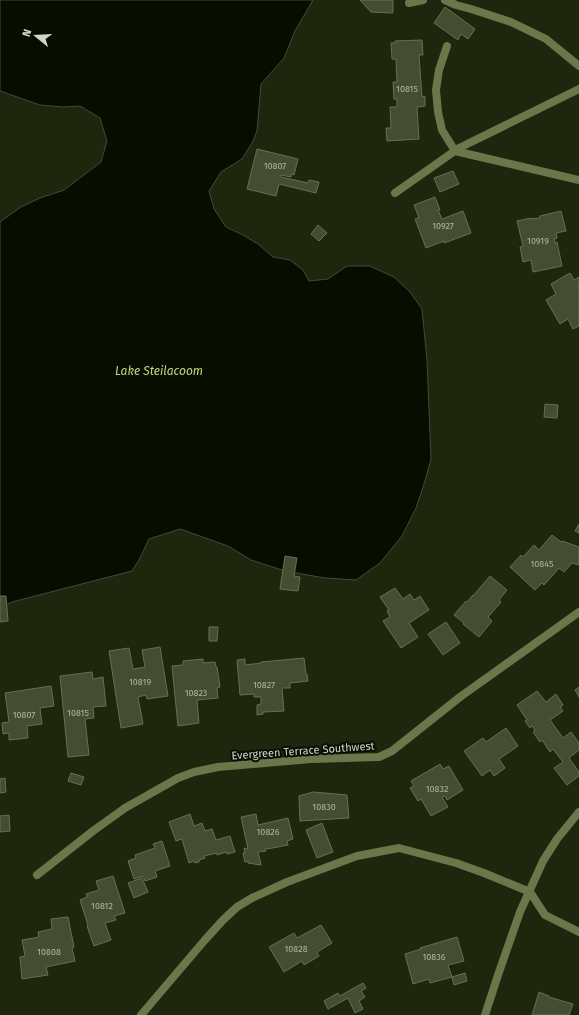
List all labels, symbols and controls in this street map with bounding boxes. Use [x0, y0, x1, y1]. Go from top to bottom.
north arrow [16, 16, 56, 56]
text: N [20, 28, 34, 39]
house number: 10815 [396, 84, 418, 94]
house number: 10807 [264, 161, 286, 171]
house number: 10927 [432, 221, 454, 231]
house number: 10919 [527, 236, 549, 246]
water label: Lake Steilacoom [115, 364, 203, 378]
house number: 10845 [530, 559, 554, 569]
house number: 10819 [129, 677, 151, 687]
house number: 10827 [253, 680, 275, 690]
house number: 10823 [185, 688, 207, 698]
house number: 10815 [67, 708, 89, 718]
house number: 10807 [13, 710, 35, 720]
street label: Evergreen Terrace Southwest [231, 740, 375, 762]
house number: 10832 [426, 784, 448, 794]
house number: 10830 [312, 802, 336, 812]
house number: 10826 [256, 827, 280, 837]
house number: 10812 [91, 901, 113, 911]
house number: 10828 [284, 944, 308, 954]
house number: 10808 [37, 947, 61, 957]
house number: 10836 [422, 952, 446, 962]

